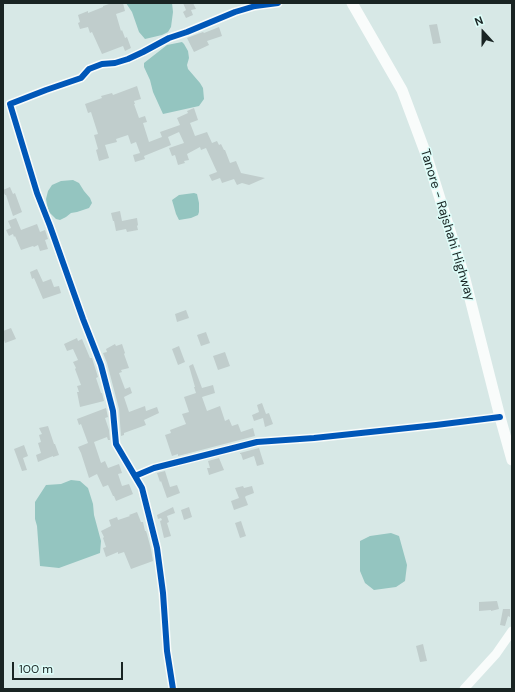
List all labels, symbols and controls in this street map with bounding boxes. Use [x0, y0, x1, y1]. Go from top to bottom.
north arrow [463, 12, 503, 52]
text: N [472, 13, 485, 29]
street label: Tanore - Rajshahi Highway [416, 147, 478, 303]
scale bar [14, 654, 125, 680]
text: 100 m [19, 661, 53, 677]

